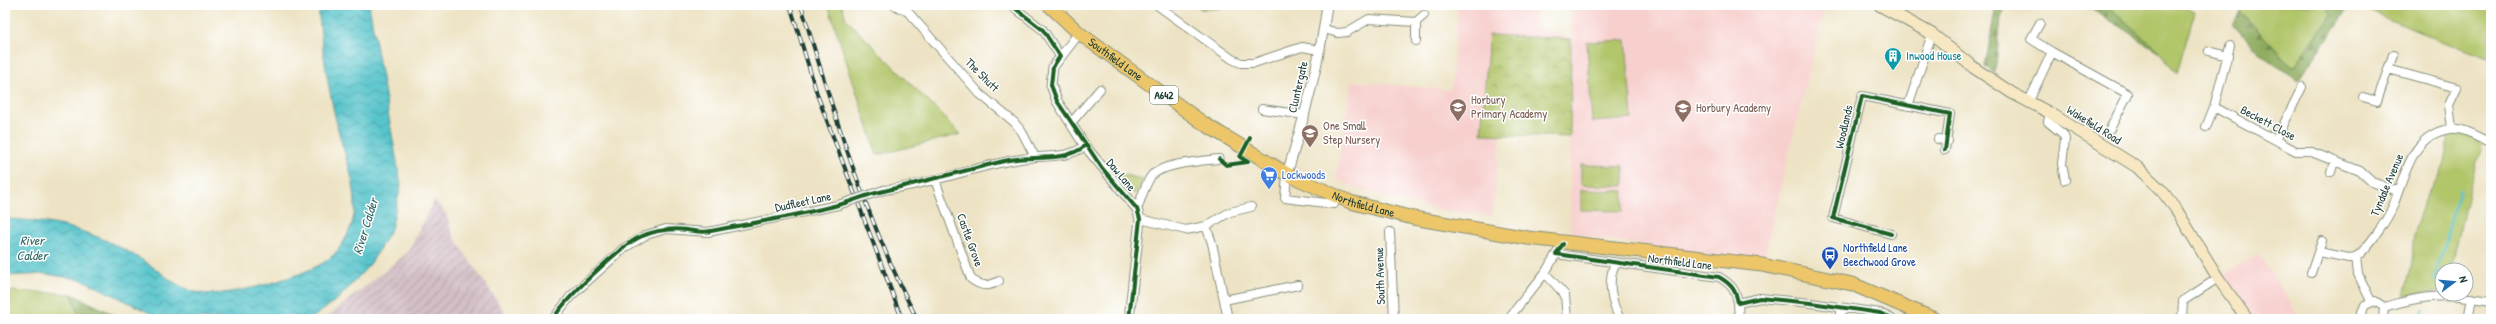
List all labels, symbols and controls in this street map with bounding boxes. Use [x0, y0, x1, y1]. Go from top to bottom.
street label: Southfield Lane [1085, 33, 1147, 85]
building icon: Inwood House [1883, 46, 1903, 71]
place label: Inwood House [1906, 47, 1962, 64]
street label: The Shutt [962, 54, 1004, 96]
street label: Cluntergate [1283, 59, 1312, 114]
road number: A642 [1150, 86, 1178, 104]
place label: Horbury Primary Academy [1471, 91, 1547, 122]
school or university icon: Horbury Primary Academy [1448, 97, 1468, 122]
school or university icon: Horbury Academy [1673, 98, 1693, 123]
place label: Horbury Academy [1696, 99, 1771, 116]
street label: Wakefield Road [2064, 101, 2125, 148]
street label: Beckett Close [2238, 101, 2299, 144]
street label: Woodlands [1830, 103, 1857, 150]
place label: One Small Step Nursery [1323, 117, 1380, 148]
school or university icon: One Small Step Nursery [1300, 123, 1320, 148]
street label: Tyndale Avenue [2366, 151, 2407, 219]
street label: Daw Lane [1103, 155, 1140, 195]
supermarket icon: Lockwoods [1259, 165, 1279, 190]
place label: Lockwoods [1282, 166, 1326, 183]
street label: Northfield Lane [1330, 186, 1397, 221]
street label: Dudfleet Lane [773, 187, 833, 216]
water label: River Calder [348, 194, 383, 256]
street label: Castle Grove [953, 211, 988, 269]
water label: River Calder [17, 231, 49, 264]
place label: Northfield Lane Beechwood Grove [1843, 239, 1916, 270]
bus stop icon: Northfield Lane Beechwood Grove [1820, 245, 1840, 270]
street label: South Avenue [1370, 247, 1389, 305]
street label: Northfield Lane [1647, 249, 1713, 274]
north arrow [2434, 262, 2474, 302]
text: N [2456, 274, 2471, 284]

